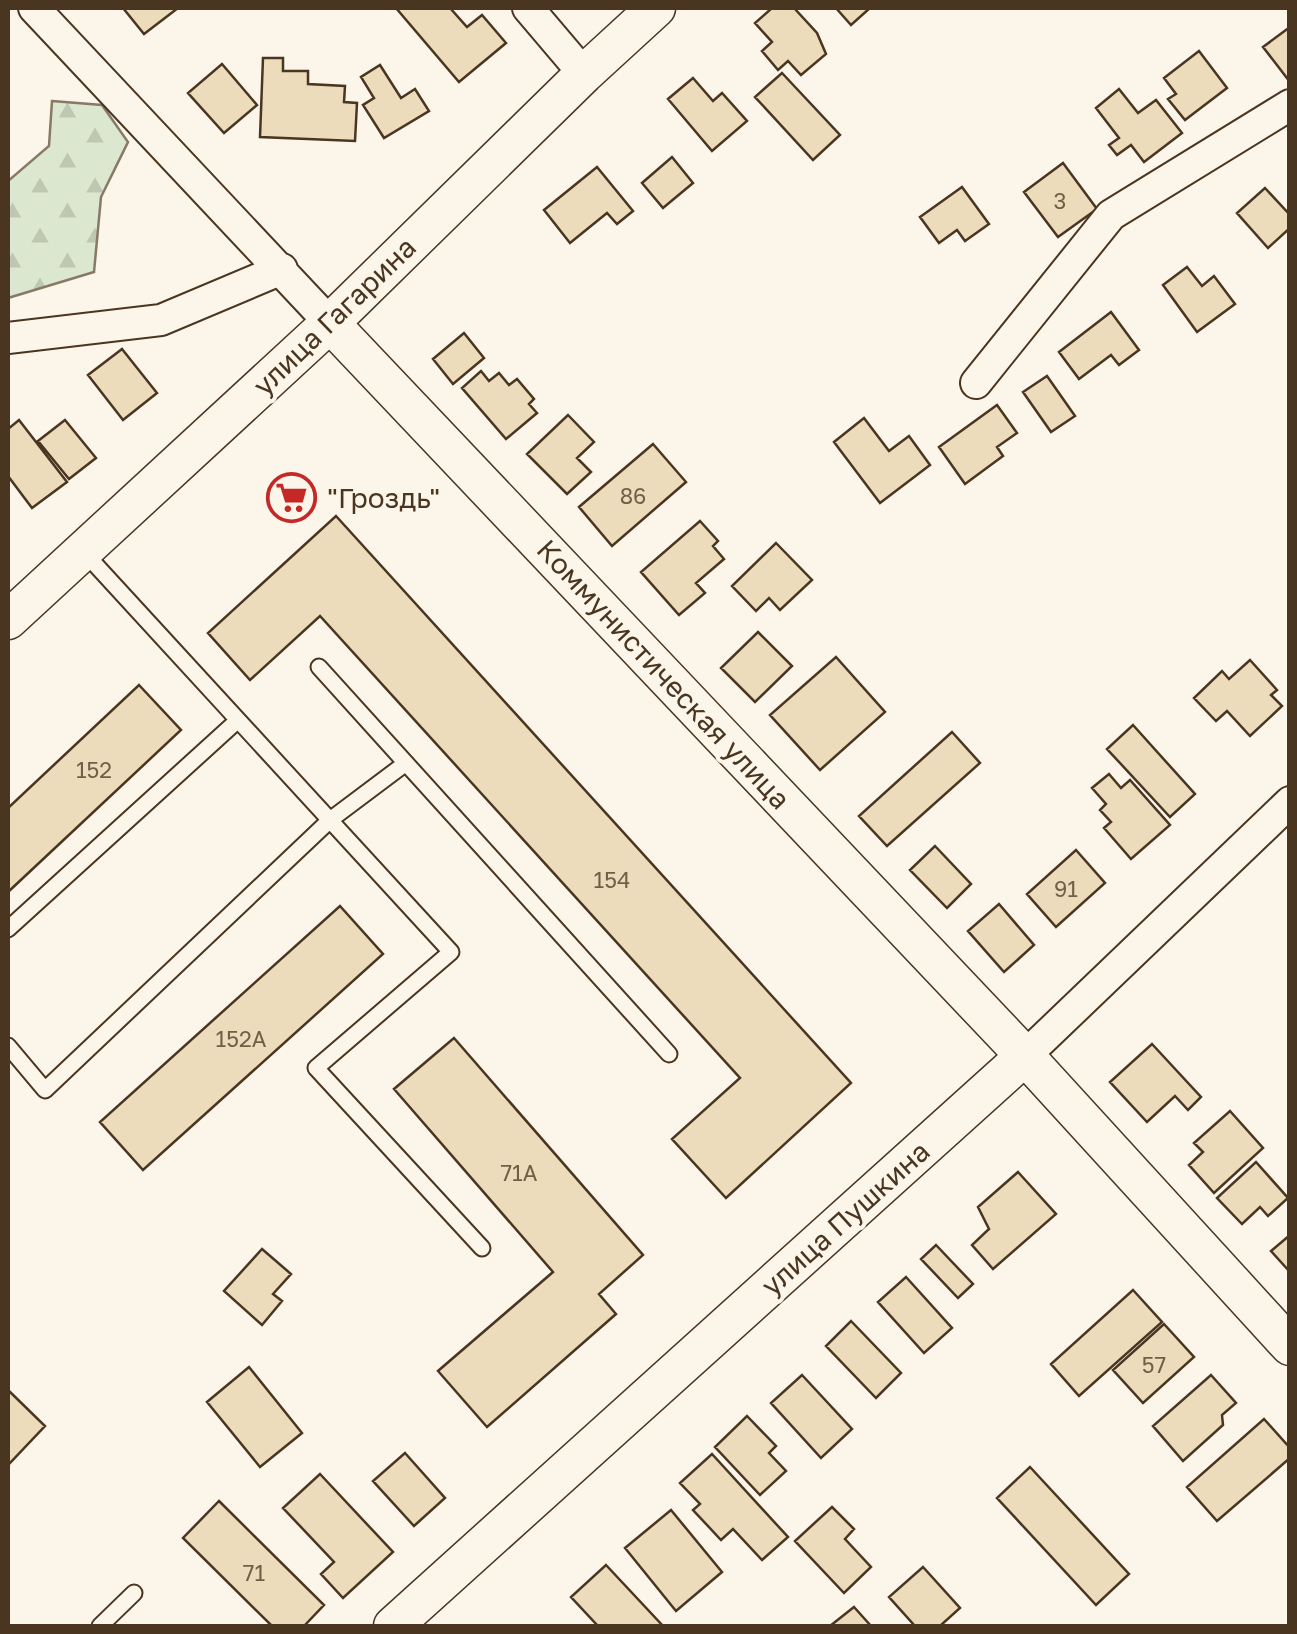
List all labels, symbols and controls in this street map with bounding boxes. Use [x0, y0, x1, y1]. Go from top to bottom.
house number: 3 [1054, 187, 1066, 214]
street label: улица Гагарина [246, 230, 422, 402]
supermarket icon: "Гроздь" [266, 471, 318, 523]
place label: "Гроздь" [327, 481, 440, 514]
house number: 86 [620, 482, 646, 509]
street label: Коммунистическая улица [531, 533, 797, 815]
house number: 152 [76, 756, 112, 783]
house number: 154 [594, 866, 630, 893]
house number: 91 [1054, 875, 1078, 902]
house number: 152А [216, 1025, 267, 1052]
street label: улица Пушкина [754, 1134, 936, 1302]
house number: 71А [500, 1159, 538, 1186]
house number: 57 [1142, 1351, 1166, 1378]
house number: 71 [243, 1559, 265, 1586]

